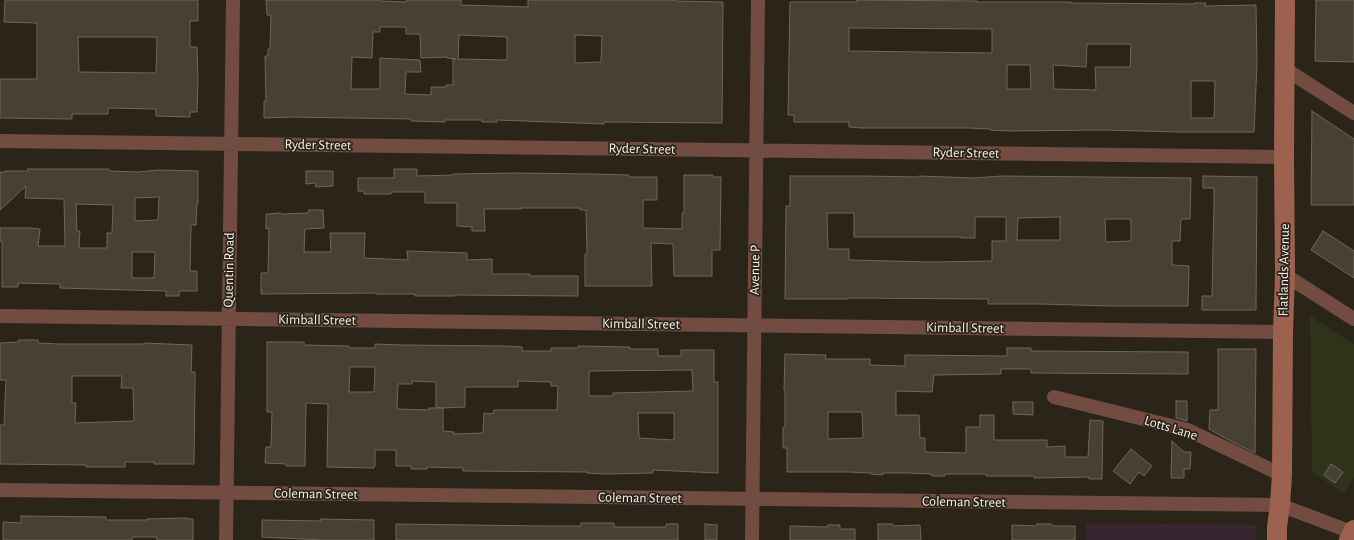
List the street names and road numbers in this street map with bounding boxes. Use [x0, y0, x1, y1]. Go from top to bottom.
street label: Ryder Street [284, 136, 352, 154]
street label: Ryder Street [608, 140, 676, 158]
street label: Ryder Street [932, 144, 1000, 162]
street label: Flatlands Avenue [1275, 223, 1293, 317]
street label: Quentin Road [220, 232, 238, 308]
street label: Avenue P [746, 245, 764, 295]
street label: Kimball Street [278, 311, 356, 329]
street label: Kimball Street [602, 315, 680, 333]
street label: Kimball Street [926, 319, 1004, 337]
street label: Lotts Lane [1142, 412, 1200, 444]
street label: Coleman Street [274, 485, 358, 503]
street label: Coleman Street [598, 489, 682, 507]
street label: Coleman Street [922, 493, 1006, 511]

